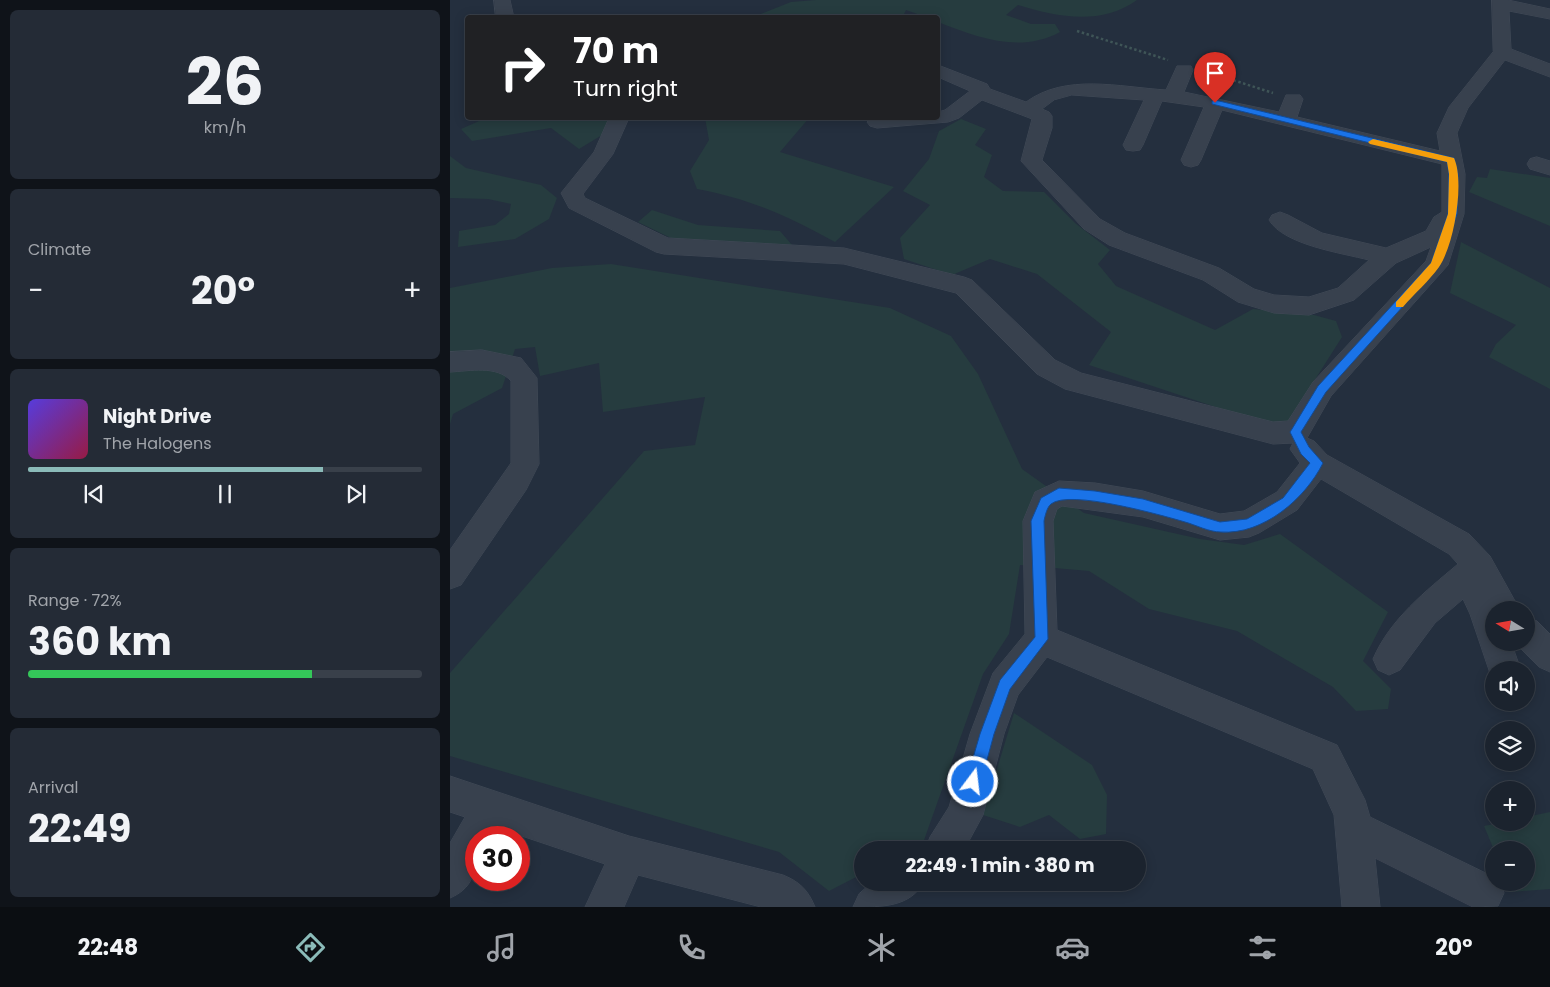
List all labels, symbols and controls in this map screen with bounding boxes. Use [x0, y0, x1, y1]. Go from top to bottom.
text: 70 m [573, 26, 659, 75]
icon: right [490, 35, 555, 100]
text: 26 [186, 37, 264, 128]
pin [1194, 52, 1236, 103]
icon: arrive [1201, 59, 1229, 87]
text: Turn right [573, 73, 678, 104]
text: km/h [204, 116, 246, 139]
text: Climate [28, 238, 91, 261]
text: 20° [191, 264, 255, 317]
text: − [28, 271, 43, 310]
text: + [403, 271, 422, 310]
text: Night Drive [103, 403, 212, 430]
text: The Halogens [103, 432, 211, 455]
icon: previous [80, 480, 108, 508]
icon: pause [211, 480, 239, 508]
icon: next [342, 480, 370, 508]
text: Range · 72% [28, 589, 122, 612]
north arrow [1485, 601, 1535, 651]
map controls [1485, 601, 1535, 891]
text: 360 km [28, 615, 172, 668]
button: sound [1485, 661, 1535, 711]
button: layers [1485, 721, 1535, 771]
position arrow [946, 755, 998, 807]
text: Arrival [28, 776, 78, 799]
button: + [1485, 781, 1535, 831]
text: 22:49 [28, 802, 131, 855]
speed limit sign: 30 [465, 826, 530, 891]
button: − [1485, 841, 1535, 891]
text: 22:49 · 1 min · 380 m [905, 852, 1095, 879]
icon: directions [293, 930, 328, 965]
icon: music [484, 930, 519, 965]
icon: phone [674, 930, 709, 965]
icon: climate [864, 930, 899, 965]
icon: car [1055, 930, 1090, 965]
icon: filters [1245, 930, 1280, 965]
text: 22:48 [78, 932, 138, 963]
text: 20° [1435, 932, 1472, 963]

